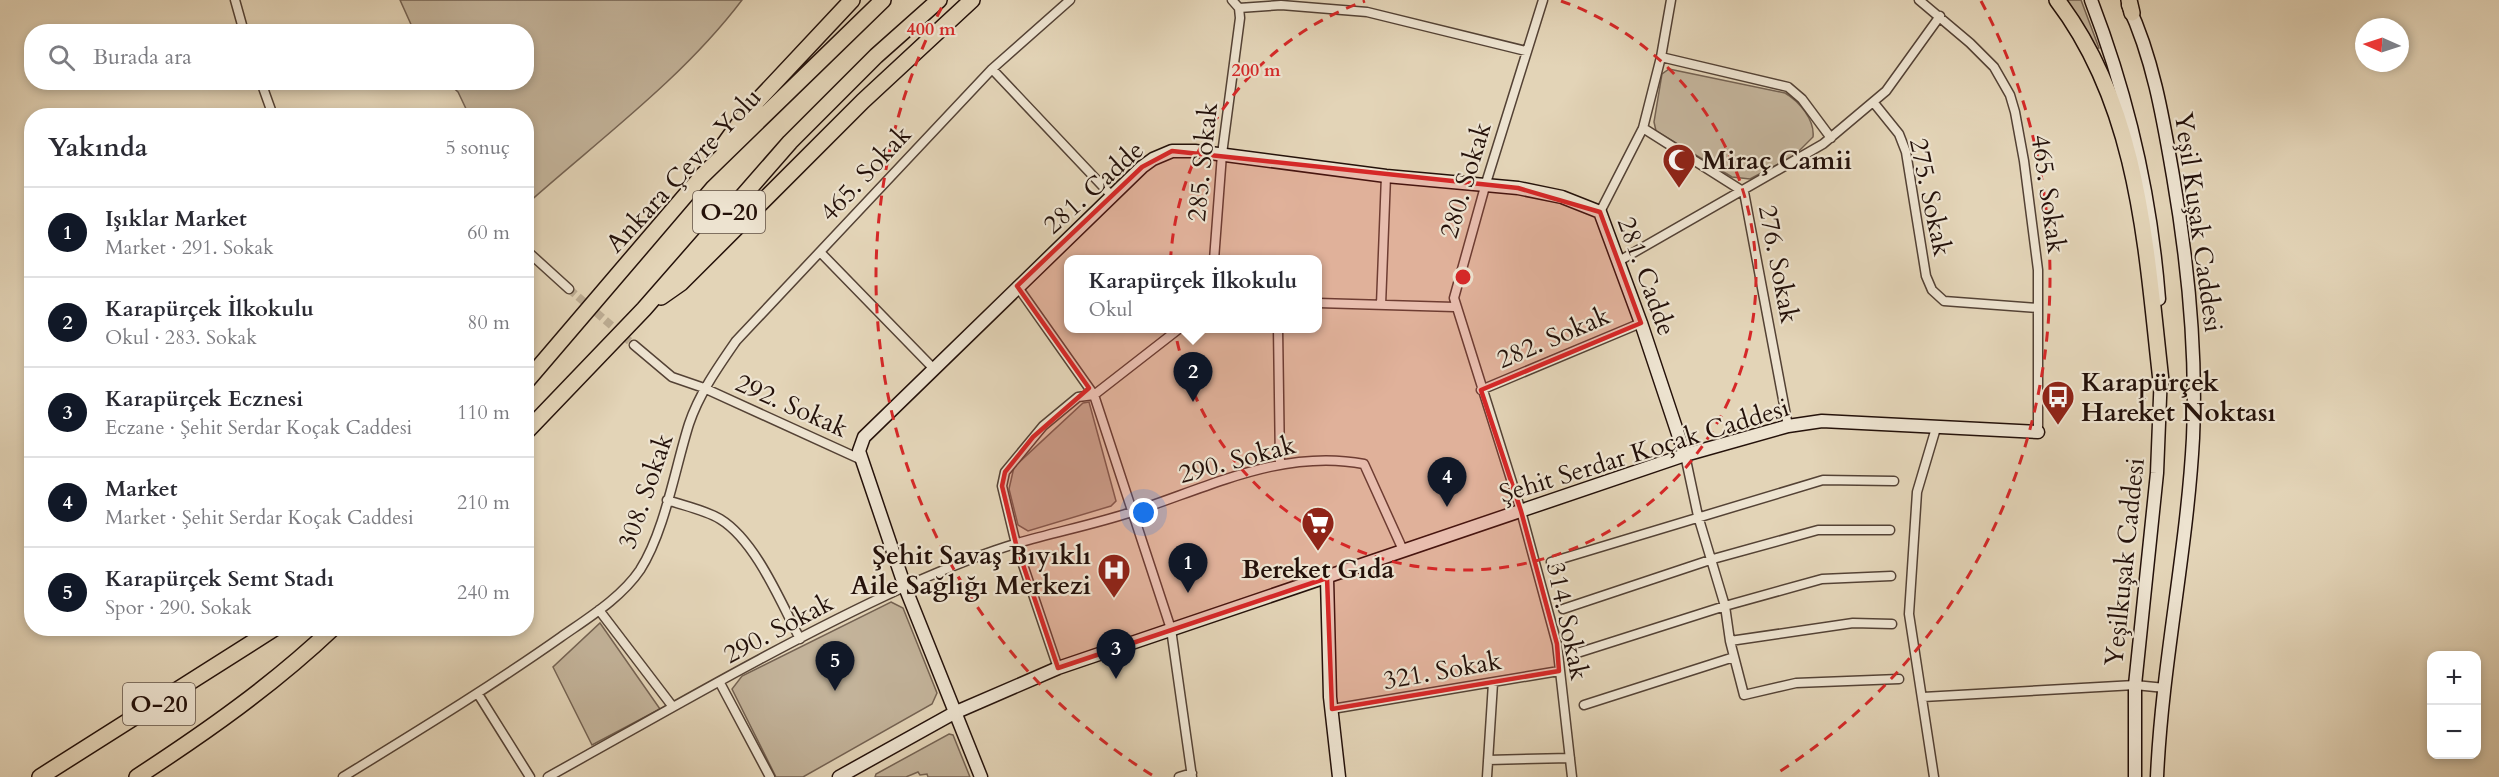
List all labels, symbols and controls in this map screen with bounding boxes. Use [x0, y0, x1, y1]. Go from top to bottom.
text: 400 m [906, 17, 956, 42]
north arrow [2355, 18, 2409, 72]
search box [24, 24, 534, 90]
icon: search [45, 41, 78, 74]
text: Burada ara [93, 42, 192, 72]
text: 200 m [1231, 58, 1281, 83]
street label: Ankara Çevre Yolu [598, 80, 769, 260]
street label: 285. Sokak [1179, 101, 1226, 223]
street label: Yeşil Kuşak Caddesi [2166, 110, 2231, 334]
street label: 465. Sokak [812, 118, 919, 229]
street label: 280. Sokak [1431, 118, 1500, 242]
text: Yakında [48, 130, 148, 165]
street label: 465. Sokak [2023, 132, 2074, 256]
street label: 281. Cadde [1035, 133, 1151, 242]
text: 5 sonuç [445, 134, 510, 161]
street label: 275. Sokak [1901, 135, 1960, 259]
mosque icon: Miraç Camii [1661, 142, 1697, 189]
place label: Miraç Camii [1702, 143, 1852, 178]
road number: O-20 [693, 191, 765, 233]
street label: 276. Sokak [1750, 202, 1807, 326]
text: Işıklar Market [105, 204, 247, 234]
street label: 281. Cadde [1609, 212, 1684, 340]
text: 1 [62, 219, 73, 246]
text: 60 m [467, 219, 510, 246]
text: Market · 291. Sokak [105, 234, 274, 261]
popup [1064, 255, 1322, 333]
text: Karapürçek İlkokulu [1089, 266, 1297, 296]
centre of rings [1453, 267, 1473, 287]
text: Karapürçek İlkokulu [105, 294, 314, 324]
text: Okul [1089, 296, 1133, 323]
street label: 282. Sokak [1491, 298, 1615, 377]
text: 2 [62, 309, 73, 336]
text: 80 m [467, 309, 510, 336]
text: Okul · 283. Sokak [105, 324, 257, 351]
pin: 2 [1174, 352, 1212, 402]
street label: 292. Sokak [730, 365, 854, 446]
place label: Karapürçek Hareket Noktası [2081, 365, 2276, 430]
bus stop icon: Karapürçek Hareket Noktası [2040, 379, 2076, 426]
text: Karapürçek Ecznesi [105, 384, 303, 414]
street label: Şehit Serdar Koçak Caddesi [1495, 390, 1793, 511]
text: 3 [62, 399, 73, 426]
text: 110 m [457, 399, 510, 426]
text: Eczane · Şehit Serdar Koçak Caddesi [105, 414, 412, 441]
street label: 290. Sokak [1175, 427, 1300, 492]
street label: 308. Sokak [609, 429, 682, 553]
street label: Yeşilkuşak Caddesi [2096, 456, 2153, 668]
pin: 4 [1428, 458, 1466, 507]
text: Market [105, 474, 177, 504]
text: 4 [62, 489, 73, 516]
text: 210 m [457, 489, 510, 516]
your location [1129, 498, 1158, 527]
text: Market · Şehit Serdar Koçak Caddesi [105, 504, 414, 531]
supermarket icon: Bereket Gıda [1300, 505, 1336, 552]
place label: Şehit Savaş Bıyıklı Aile Sağlığı Merkezi [851, 538, 1091, 603]
pin: 1 [1168, 544, 1208, 593]
hospital icon: Şehit Savaş Bıyıklı Aile Sağlığı Merkezi [1096, 552, 1132, 599]
place label: Bereket Gıda [1242, 552, 1395, 587]
street label: 314. Sokak [1538, 559, 1597, 683]
text: Karapürçek Semt Stadı [105, 564, 334, 594]
text: 5 [62, 579, 73, 606]
text: 240 m [457, 579, 510, 606]
street label: 290. Sokak [717, 585, 839, 672]
text: Spor · 290. Sokak [105, 594, 252, 621]
pin: 3 [1096, 630, 1136, 679]
pin: 5 [816, 642, 854, 691]
street label: 321. Sokak [1380, 643, 1504, 698]
map controls [2427, 651, 2481, 759]
button: + [2427, 651, 2481, 705]
road number: O-20 [123, 683, 195, 725]
button: − [2427, 705, 2481, 759]

